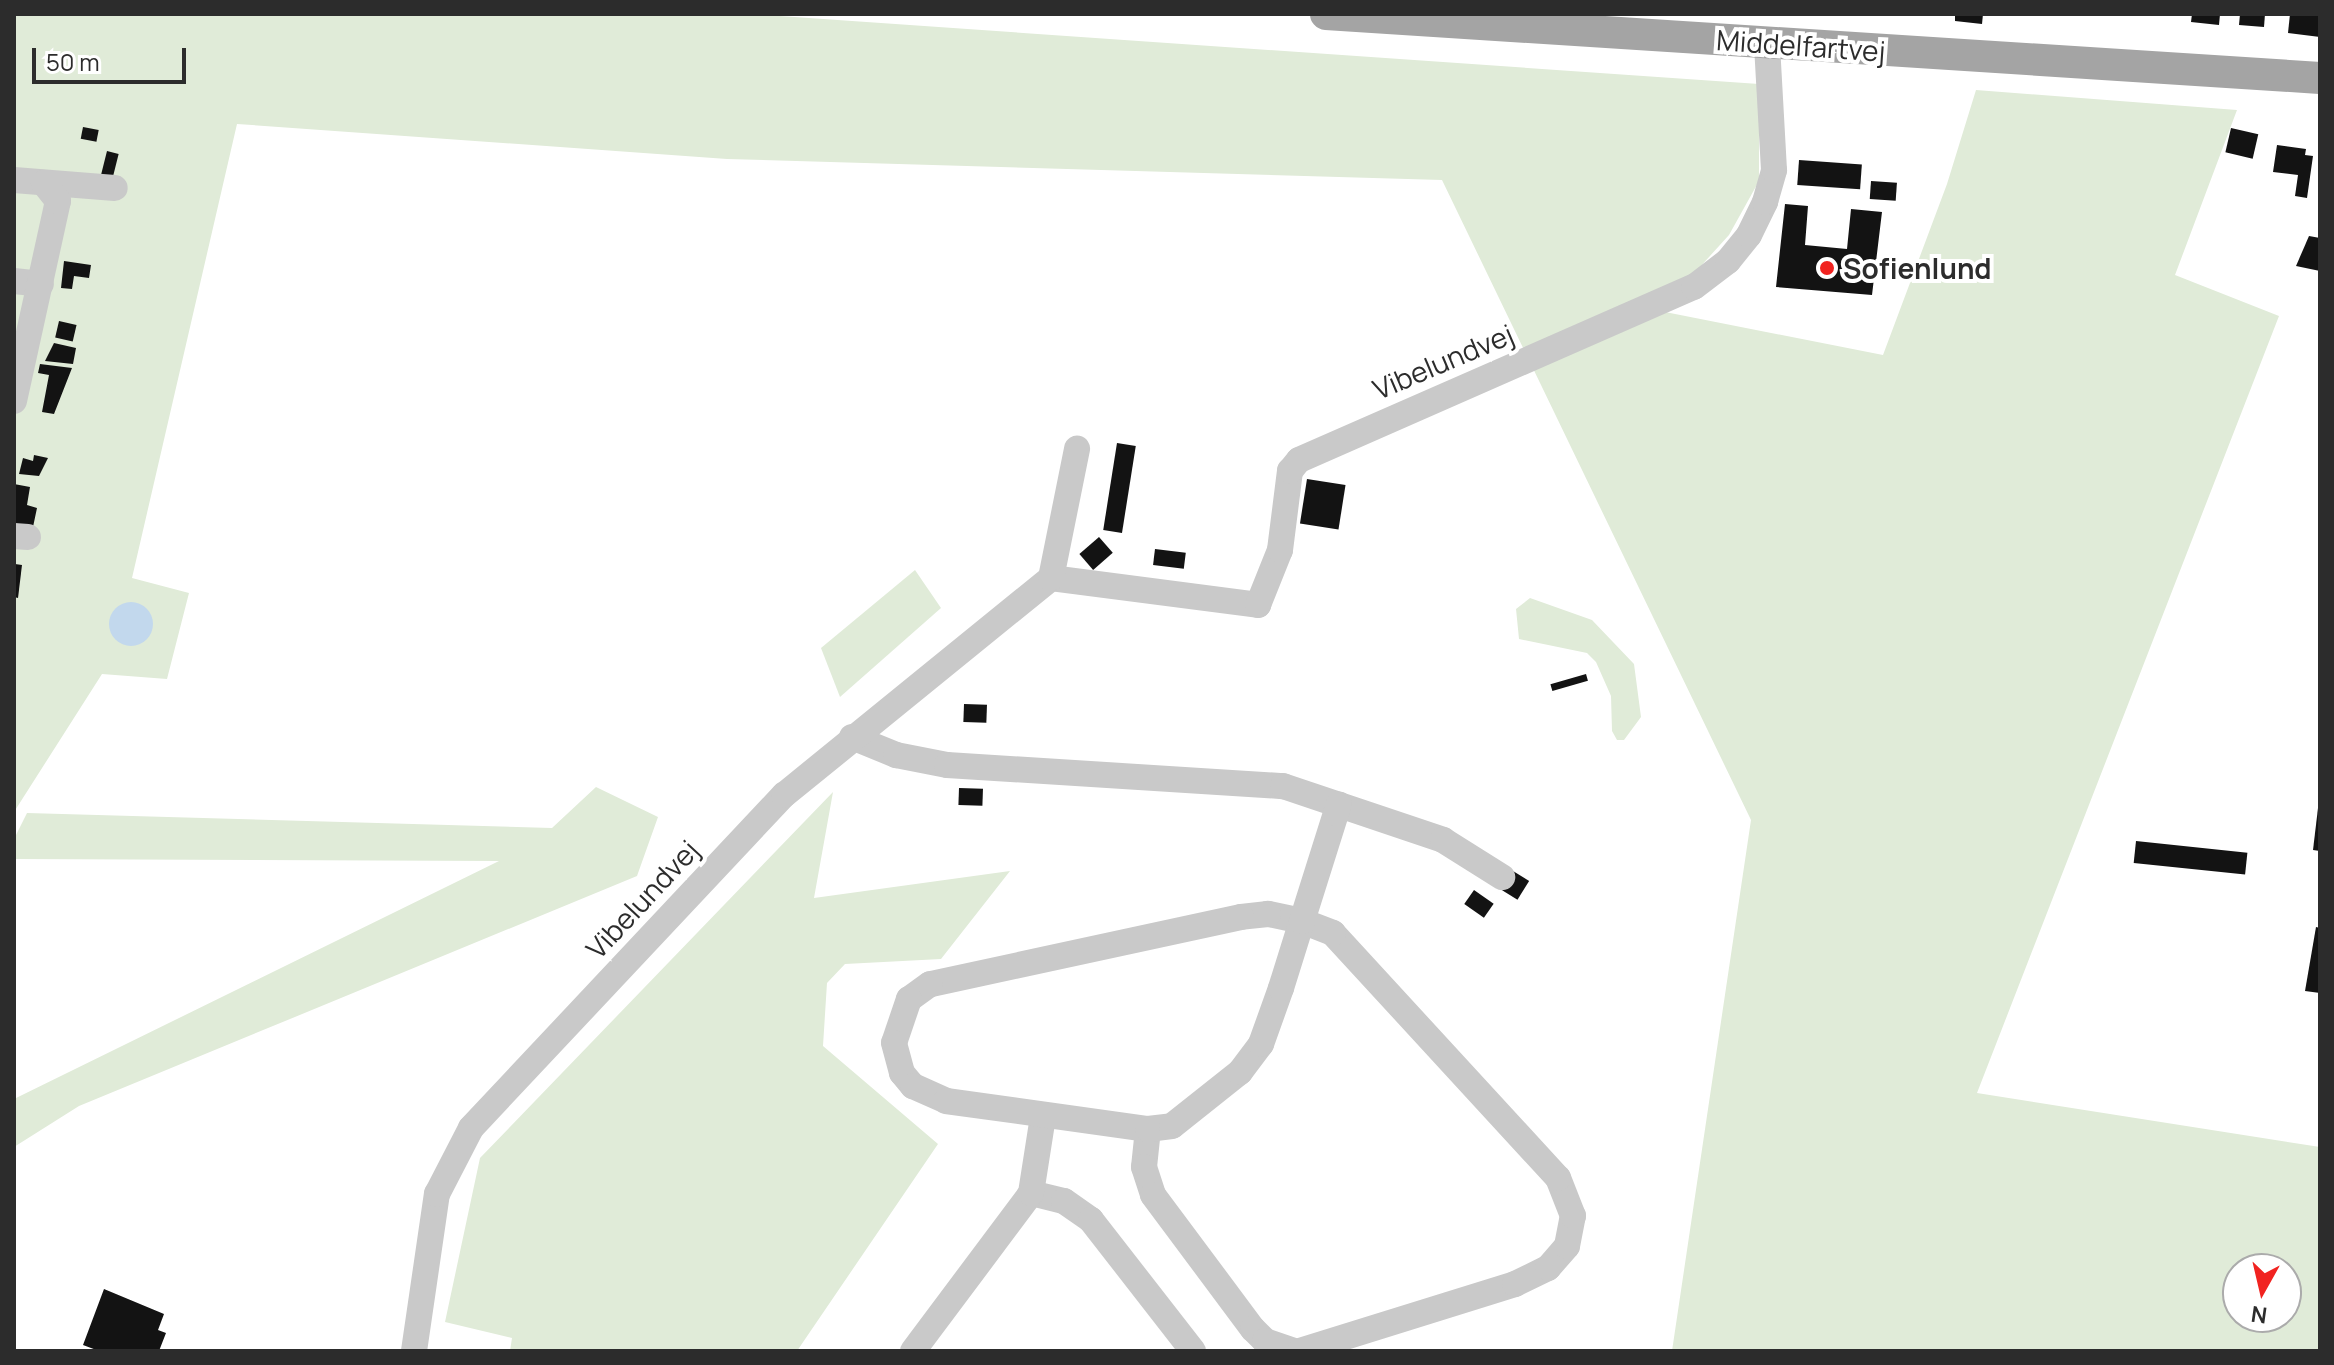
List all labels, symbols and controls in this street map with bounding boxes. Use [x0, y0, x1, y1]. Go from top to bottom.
street label: Middelfartvej [1715, 22, 1887, 68]
scale bar [36, 32, 190, 82]
text: 50 m [46, 45, 100, 78]
place label: Sofienlund [1843, 251, 1991, 285]
marker: Sofienlund [1818, 259, 1836, 277]
street label: Vibelundvej [1368, 316, 1518, 406]
street label: Vibelundvej [579, 833, 705, 965]
north arrow [2222, 1253, 2302, 1333]
text: N [2249, 1299, 2269, 1331]

